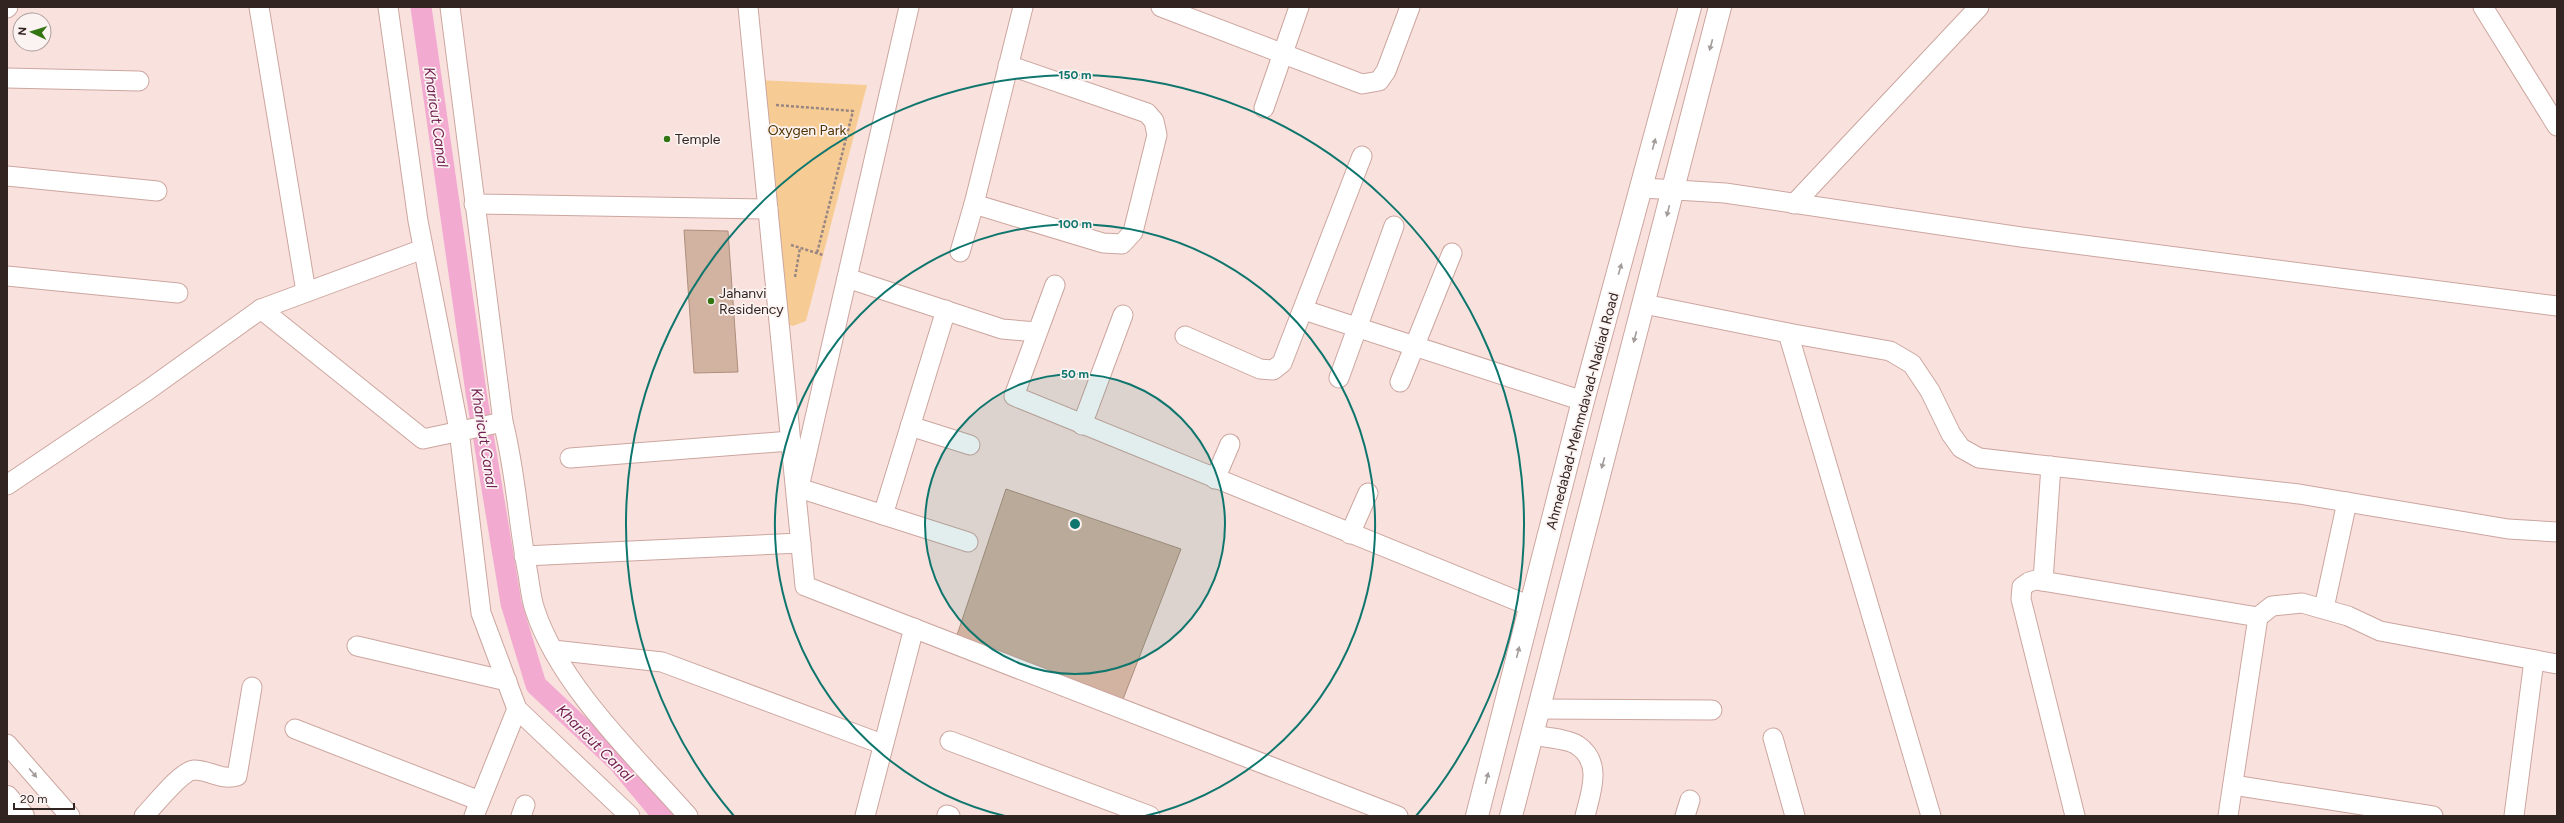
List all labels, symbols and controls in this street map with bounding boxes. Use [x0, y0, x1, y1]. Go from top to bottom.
north arrow [12, 12, 52, 52]
text: N [16, 27, 29, 36]
one-way arrow [1707, 39, 1713, 51]
water label: Kharicut Canal [420, 66, 452, 169]
text: 150 m [1058, 68, 1092, 82]
park label: Oxygen Park [768, 122, 846, 139]
place label: Temple [675, 131, 721, 148]
marker: Temple [662, 134, 672, 144]
one-way arrow [1651, 138, 1657, 150]
one-way arrow [1664, 205, 1670, 218]
text: 100 m [1058, 217, 1092, 231]
one-way arrow [1617, 263, 1623, 275]
place label: Jahanvi Residency [719, 285, 784, 318]
street label: Ahmedabad-Mehmdavad-Nadiad Road [1543, 291, 1622, 532]
marker: Jahanvi Residency [706, 296, 716, 306]
one-way arrow [1632, 331, 1638, 343]
text: 50 m [1061, 367, 1089, 381]
water label: Kharicut Canal [467, 387, 501, 490]
one-way arrow [1599, 457, 1605, 469]
centre of rings [1068, 517, 1082, 531]
one-way arrow [1516, 646, 1522, 658]
water label: Kharicut Canal [553, 701, 638, 786]
one-way arrow [28, 768, 37, 778]
one-way arrow [1484, 772, 1490, 784]
scale bar [14, 785, 74, 811]
text: 20 m [20, 792, 48, 806]

